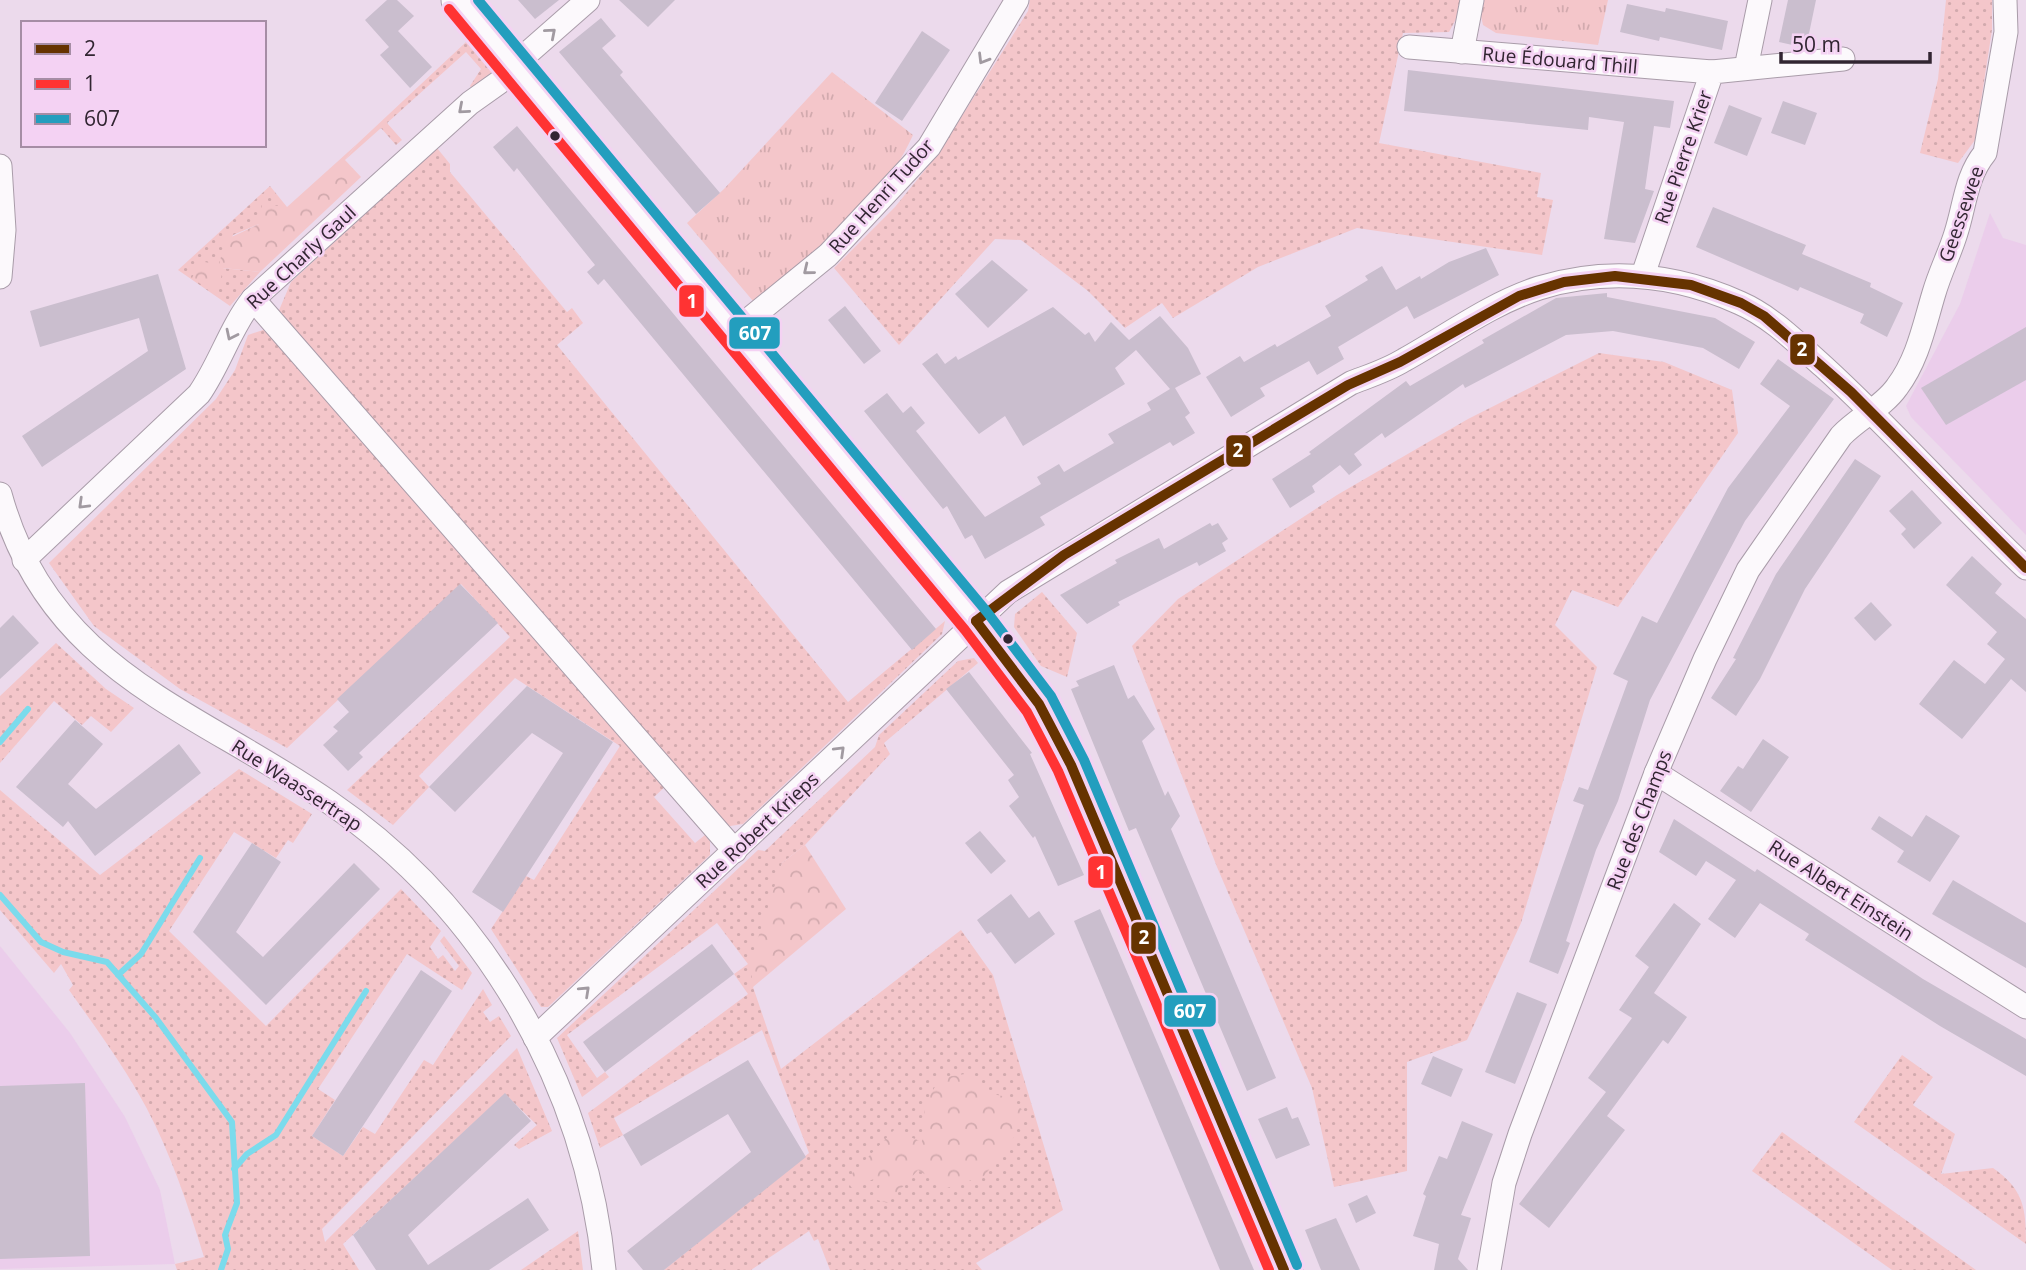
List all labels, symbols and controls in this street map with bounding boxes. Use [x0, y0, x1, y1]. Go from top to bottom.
legend [21, 21, 266, 147]
scale bar [1781, 21, 1930, 65]
one-way arrow [543, 29, 556, 41]
text: 50 m [1792, 30, 1841, 58]
text: 2 [84, 34, 96, 62]
street label: Rue Édouard Thill [1481, 40, 1639, 80]
one-way arrow [979, 51, 992, 64]
text: 1 [84, 69, 96, 97]
street label: Rue Pierre Krier [1648, 87, 1718, 227]
one-way arrow [458, 101, 471, 113]
text: 607 [84, 104, 120, 132]
unlabelled marker [548, 129, 562, 143]
street label: Rue Henri Tudor [823, 133, 940, 259]
street label: Geessewee [1932, 162, 1990, 266]
street label: Rue Charly Gaul [241, 199, 361, 315]
one-way arrow [804, 262, 816, 275]
line badge: 1 [678, 284, 705, 318]
text: 1 [687, 288, 697, 314]
line badge: 607 [728, 316, 781, 350]
text: 607 [739, 320, 771, 346]
one-way arrow [225, 328, 239, 340]
line badge: 2 [1789, 333, 1816, 366]
text: 2 [1797, 336, 1808, 362]
line badge: 2 [1225, 434, 1252, 468]
text: 2 [1233, 437, 1244, 463]
one-way arrow [78, 496, 91, 509]
unlabelled marker [1001, 632, 1015, 646]
street label: Rue Waassertrap [227, 733, 367, 837]
street label: Rue des Champs [1600, 746, 1678, 894]
one-way arrow [832, 747, 845, 760]
street label: Rue Robert Krieps [690, 766, 824, 894]
street label: Rue Albert Einstein [1764, 833, 1918, 947]
line badge: 1 [1087, 855, 1114, 889]
text: 1 [1096, 859, 1106, 885]
line badge: 2 [1130, 921, 1157, 955]
text: 2 [1139, 924, 1150, 950]
one-way arrow [577, 987, 590, 1000]
line badge: 607 [1163, 994, 1217, 1028]
text: 607 [1174, 998, 1206, 1024]

